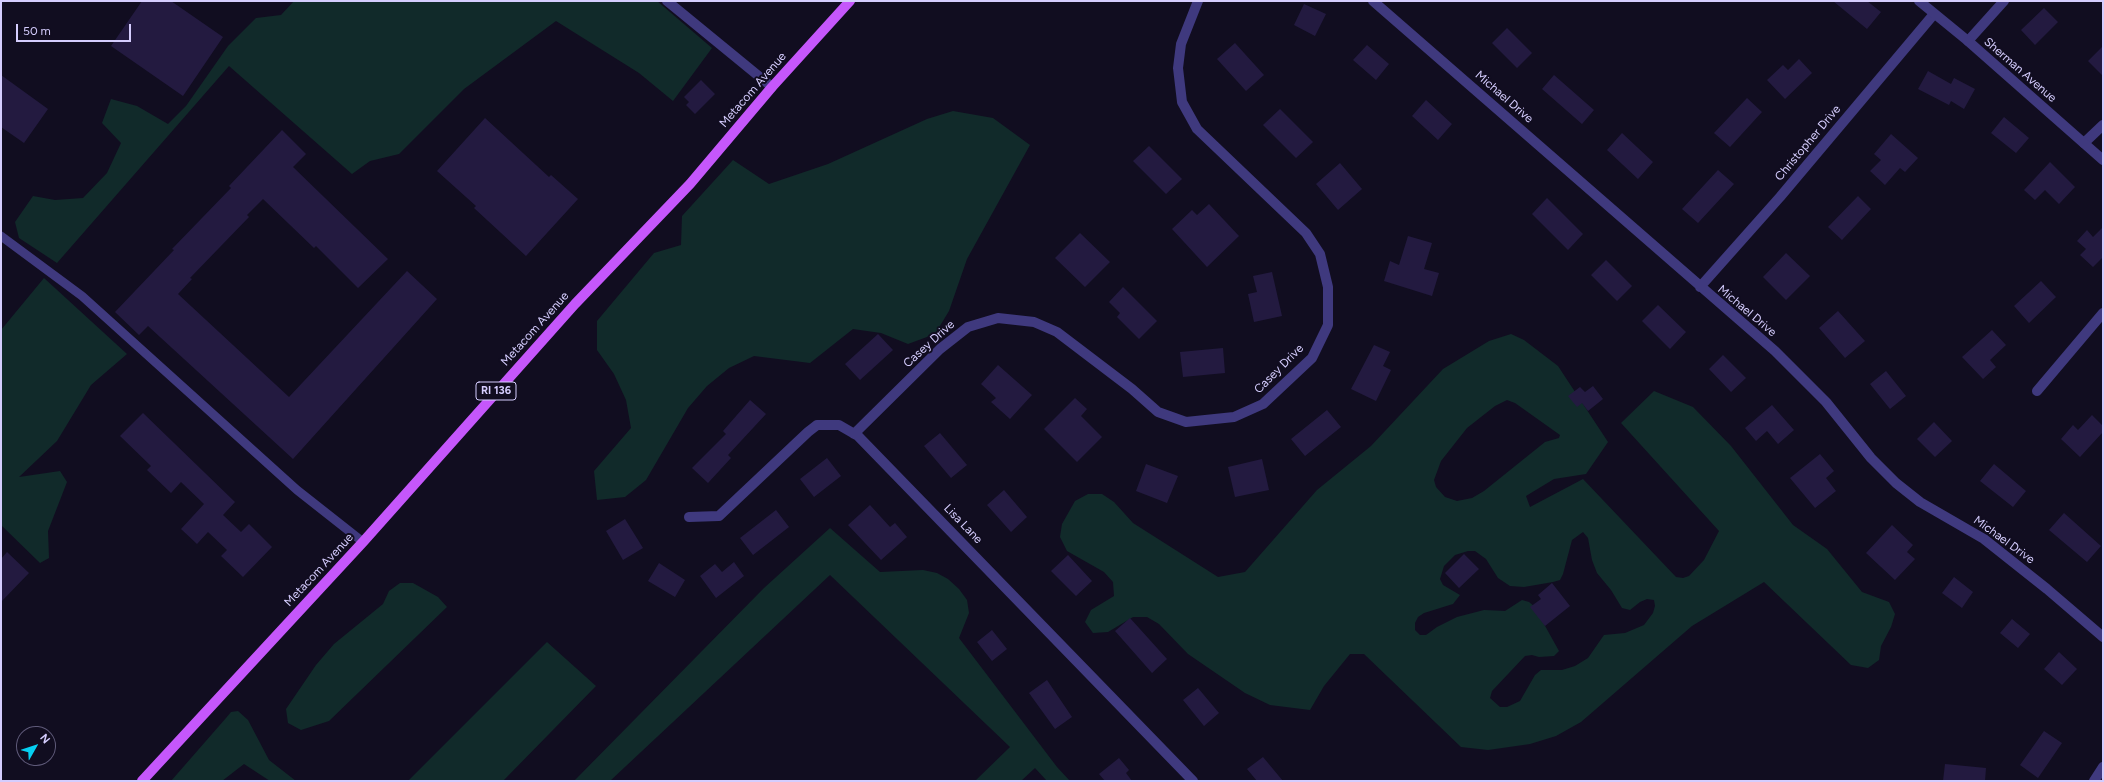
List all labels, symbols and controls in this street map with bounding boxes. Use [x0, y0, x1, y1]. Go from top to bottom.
scale bar [18, 16, 133, 42]
text: 50 m [23, 24, 51, 38]
street label: Sherman Avenue [1981, 35, 2059, 105]
street label: Metacom Avenue [717, 50, 789, 130]
street label: Michael Drive [1472, 68, 1536, 126]
street label: Christopher Drive [1772, 102, 1844, 184]
street label: Michael Drive [1715, 282, 1779, 340]
street label: Metacom Avenue [498, 289, 572, 369]
street label: Casey Drive [900, 317, 958, 371]
street label: Casey Drive [1251, 341, 1307, 397]
road number: RI 136 [476, 382, 516, 400]
street label: Lisa Lane [941, 501, 985, 547]
street label: Michael Drive [1971, 513, 2037, 567]
street label: Metacom Avenue [281, 531, 357, 609]
north arrow [16, 726, 56, 766]
text: N [37, 731, 53, 746]

